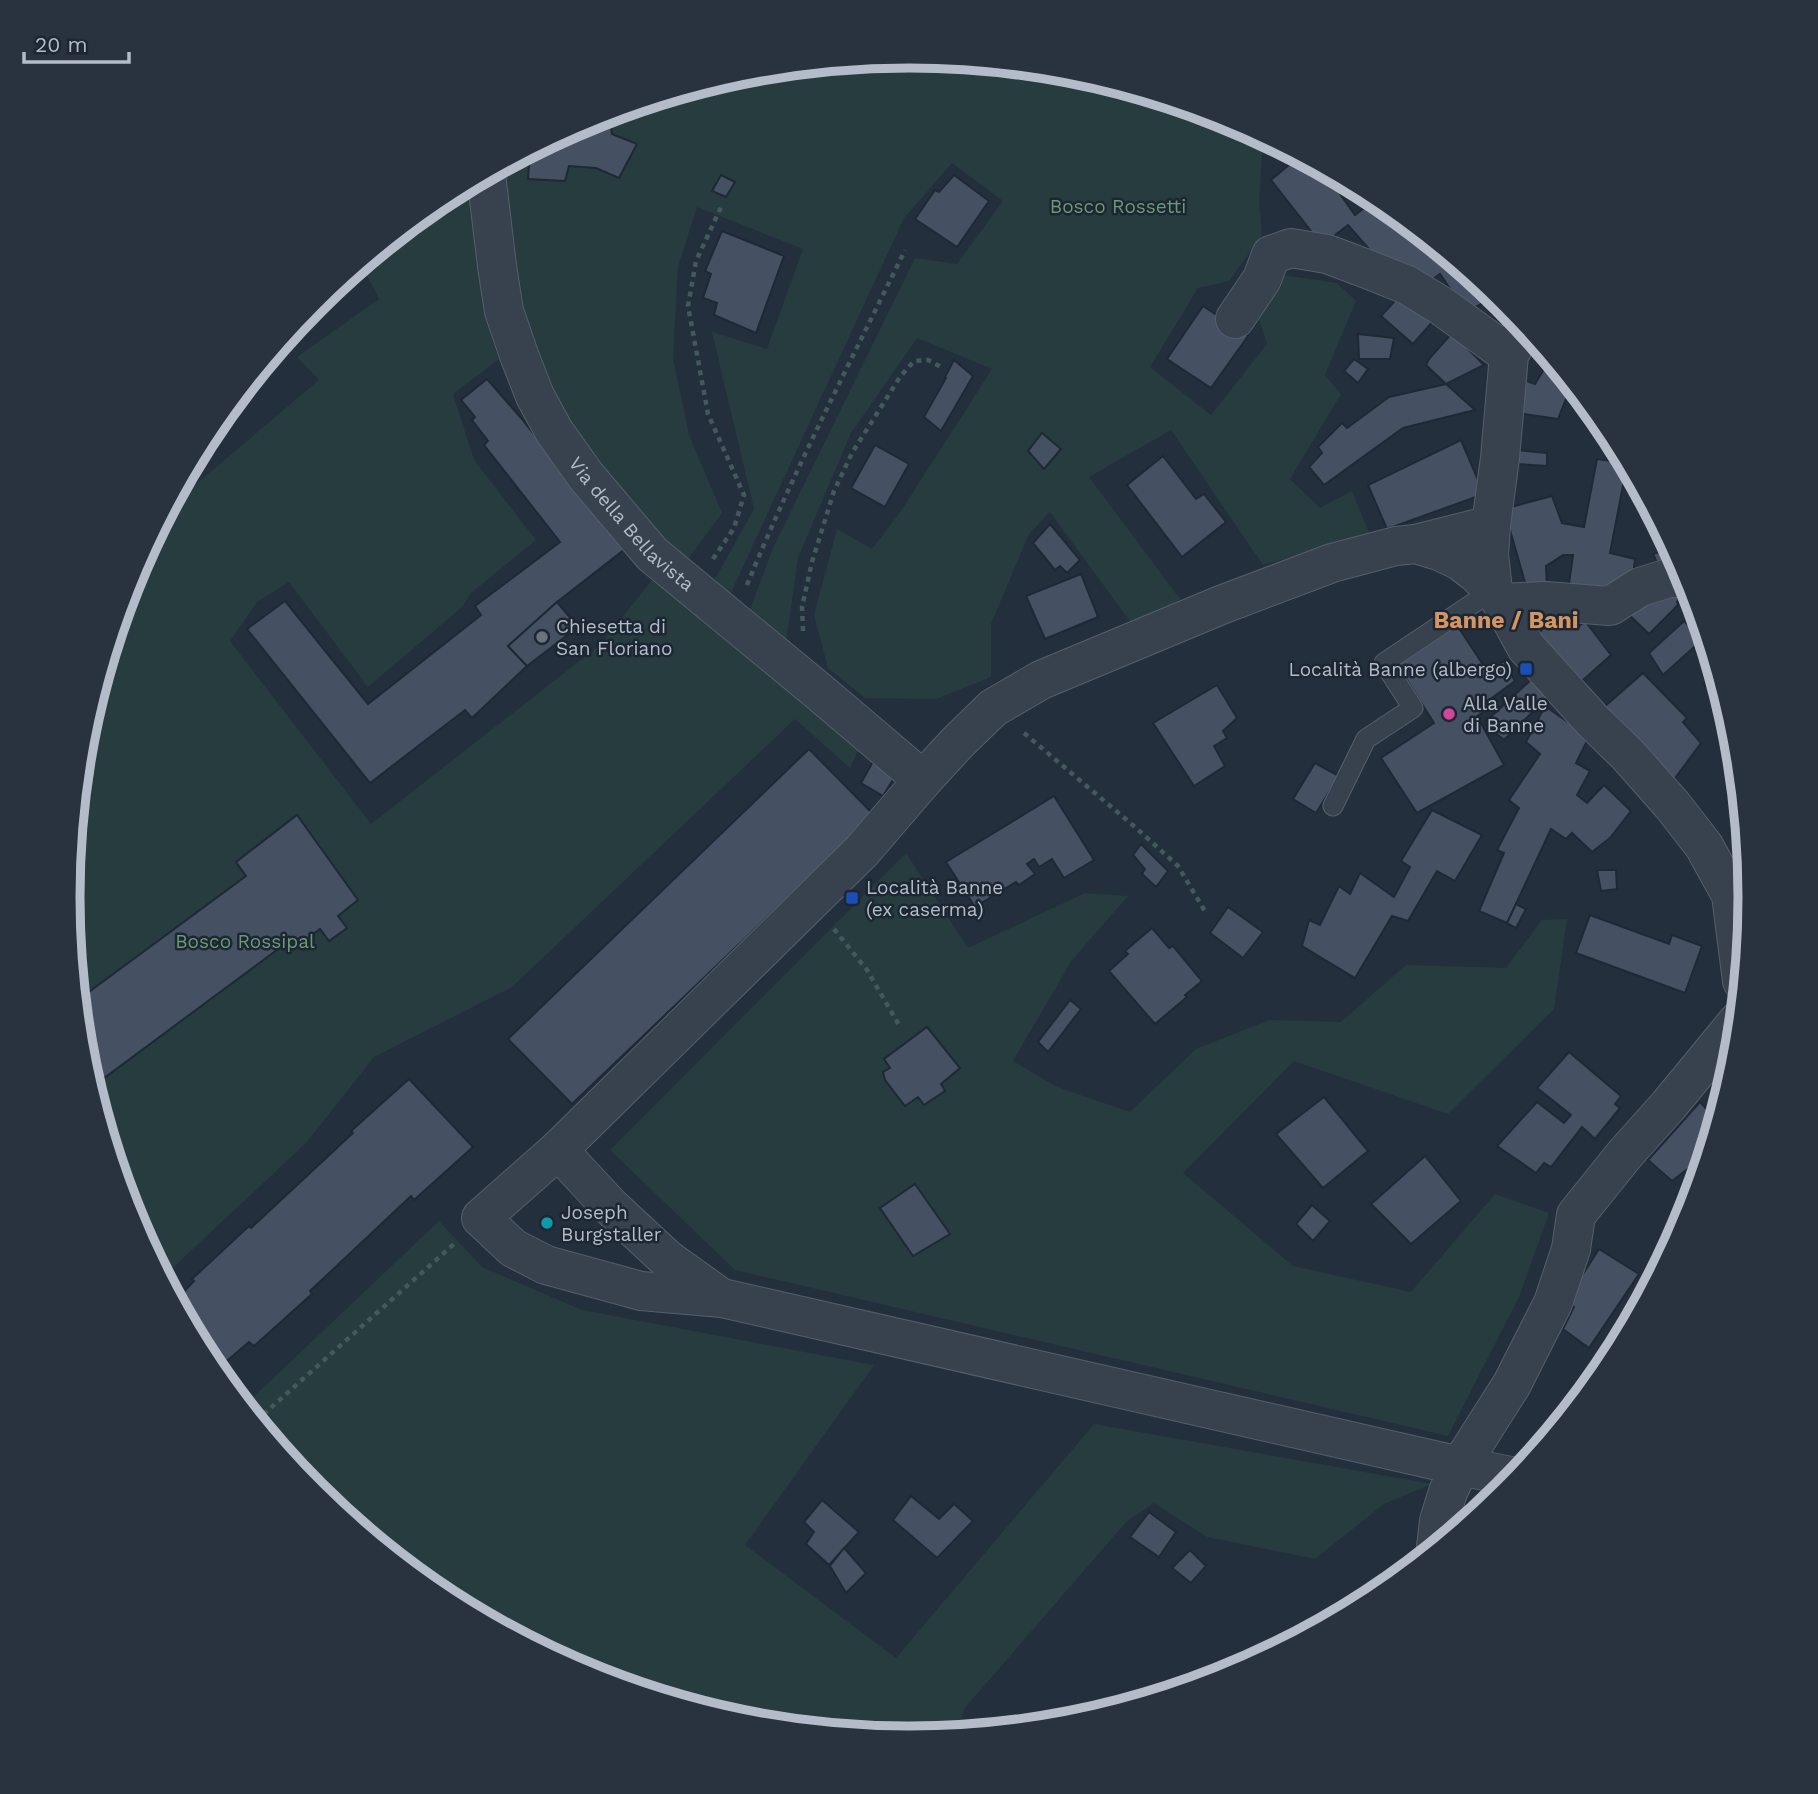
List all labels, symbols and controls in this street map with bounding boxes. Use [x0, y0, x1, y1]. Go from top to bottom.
scale bar [24, 21, 130, 65]
text: 20 m [35, 32, 87, 57]
park label: Bosco Rossetti [1050, 195, 1186, 218]
street label: Via della Bellavista [564, 452, 699, 596]
district label: Banne / Bani [1434, 607, 1578, 634]
place label: Chiesetta di San Floriano [556, 615, 673, 660]
marker: Chiesetta di San Floriano [534, 629, 550, 645]
place label: Località Banne (albergo) [1289, 658, 1512, 681]
marker: Località Banne (albergo) [1518, 661, 1534, 677]
place label: Alla Valle di Banne [1463, 692, 1548, 737]
marker: Alla Valle di Banne [1441, 706, 1457, 722]
place label: Località Banne (ex caserma) [866, 876, 1003, 921]
marker: Località Banne (ex caserma) [844, 890, 860, 906]
park label: Bosco Rossipal [175, 930, 315, 953]
place label: Joseph Burgstaller [561, 1201, 662, 1246]
marker: Joseph Burgstaller [539, 1215, 555, 1231]

